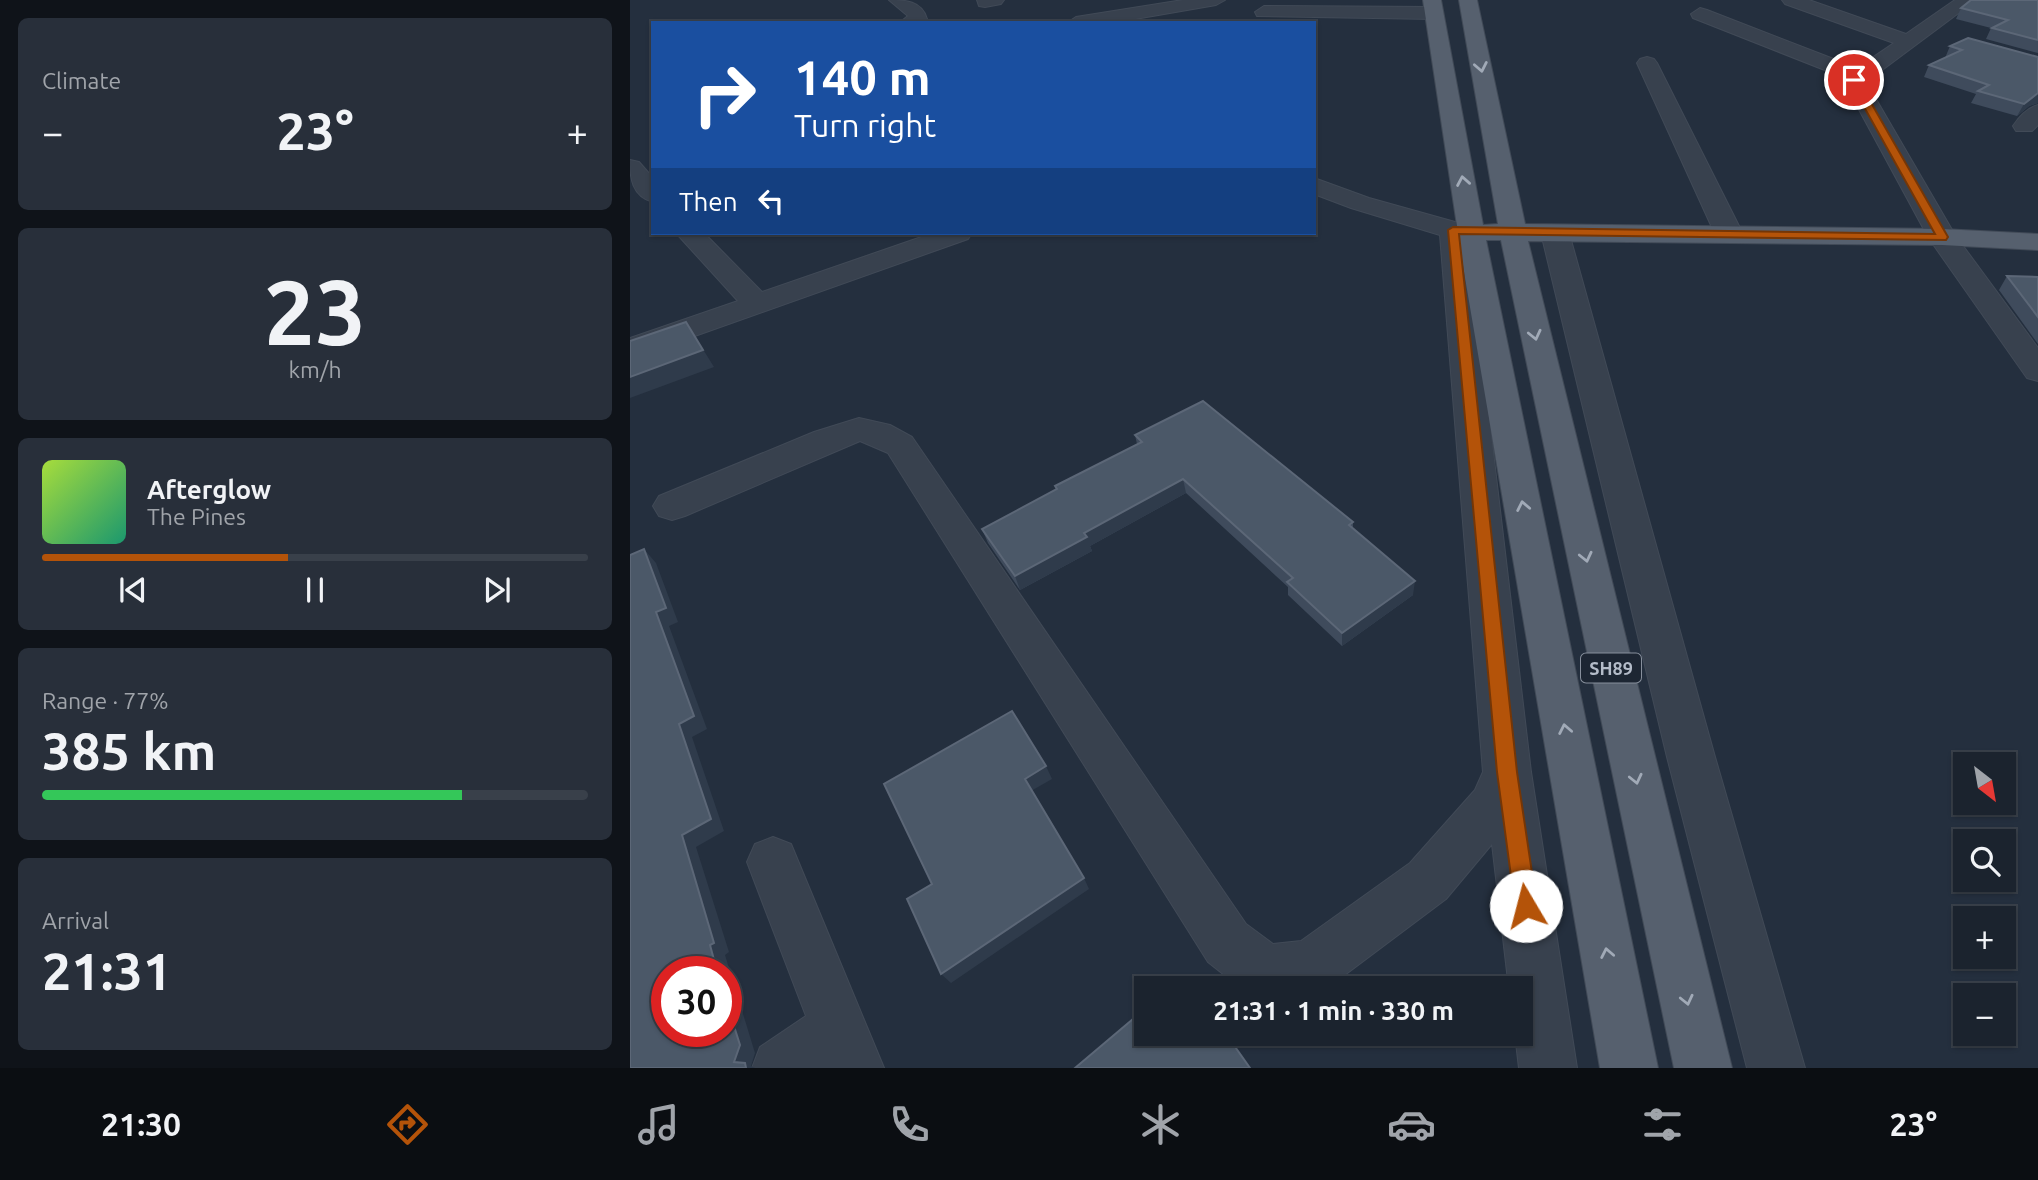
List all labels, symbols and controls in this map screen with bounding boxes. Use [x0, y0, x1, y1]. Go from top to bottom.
icon: right [679, 49, 770, 140]
text: 140 m [794, 49, 931, 104]
pin [1824, 50, 1884, 110]
one-way arrow [1473, 61, 1488, 73]
icon: arrive [1835, 61, 1873, 99]
text: Climate [42, 68, 121, 93]
text: 23° [276, 102, 354, 160]
text: Turn right [794, 107, 936, 143]
text: − [42, 111, 63, 153]
text: + [567, 111, 588, 153]
one-way arrow [1456, 175, 1471, 187]
icon: left [752, 182, 790, 220]
text: Then [679, 187, 738, 216]
text: 23 [264, 260, 366, 362]
one-way arrow [1527, 329, 1541, 341]
text: km/h [288, 357, 342, 382]
text: Afterglow [147, 475, 271, 504]
one-way arrow [1516, 500, 1531, 512]
text: The Pines [147, 504, 246, 529]
one-way arrow [1577, 551, 1592, 563]
icon: previous [114, 571, 152, 609]
icon: pause [296, 571, 334, 609]
icon: next [478, 571, 516, 609]
road number: SH89 [1581, 654, 1641, 682]
text: Range · 77% [42, 688, 169, 713]
text: 385 km [42, 722, 216, 780]
one-way arrow [1558, 723, 1573, 735]
north arrow [1953, 752, 2016, 816]
map controls [1953, 752, 2016, 1046]
one-way arrow [1628, 772, 1642, 784]
button: search [1953, 829, 2016, 892]
position arrow [1489, 869, 1563, 943]
button: + [1953, 906, 2016, 969]
text: Arrival [42, 908, 109, 933]
text: 21:31 [42, 942, 172, 1000]
one-way arrow [1601, 947, 1616, 959]
speed limit sign: 30 [651, 956, 742, 1047]
button: − [1953, 983, 2016, 1046]
one-way arrow [1679, 994, 1693, 1006]
text: 21:31 · 1 min · 330 m [1213, 996, 1454, 1025]
icon: directions [383, 1100, 432, 1149]
icon: music [634, 1100, 683, 1149]
icon: phone [885, 1100, 934, 1149]
icon: climate [1136, 1100, 1185, 1149]
icon: car [1387, 1100, 1436, 1149]
icon: filters [1638, 1100, 1687, 1149]
text: 21:30 [101, 1106, 181, 1142]
text: 23° [1890, 1106, 1937, 1142]

